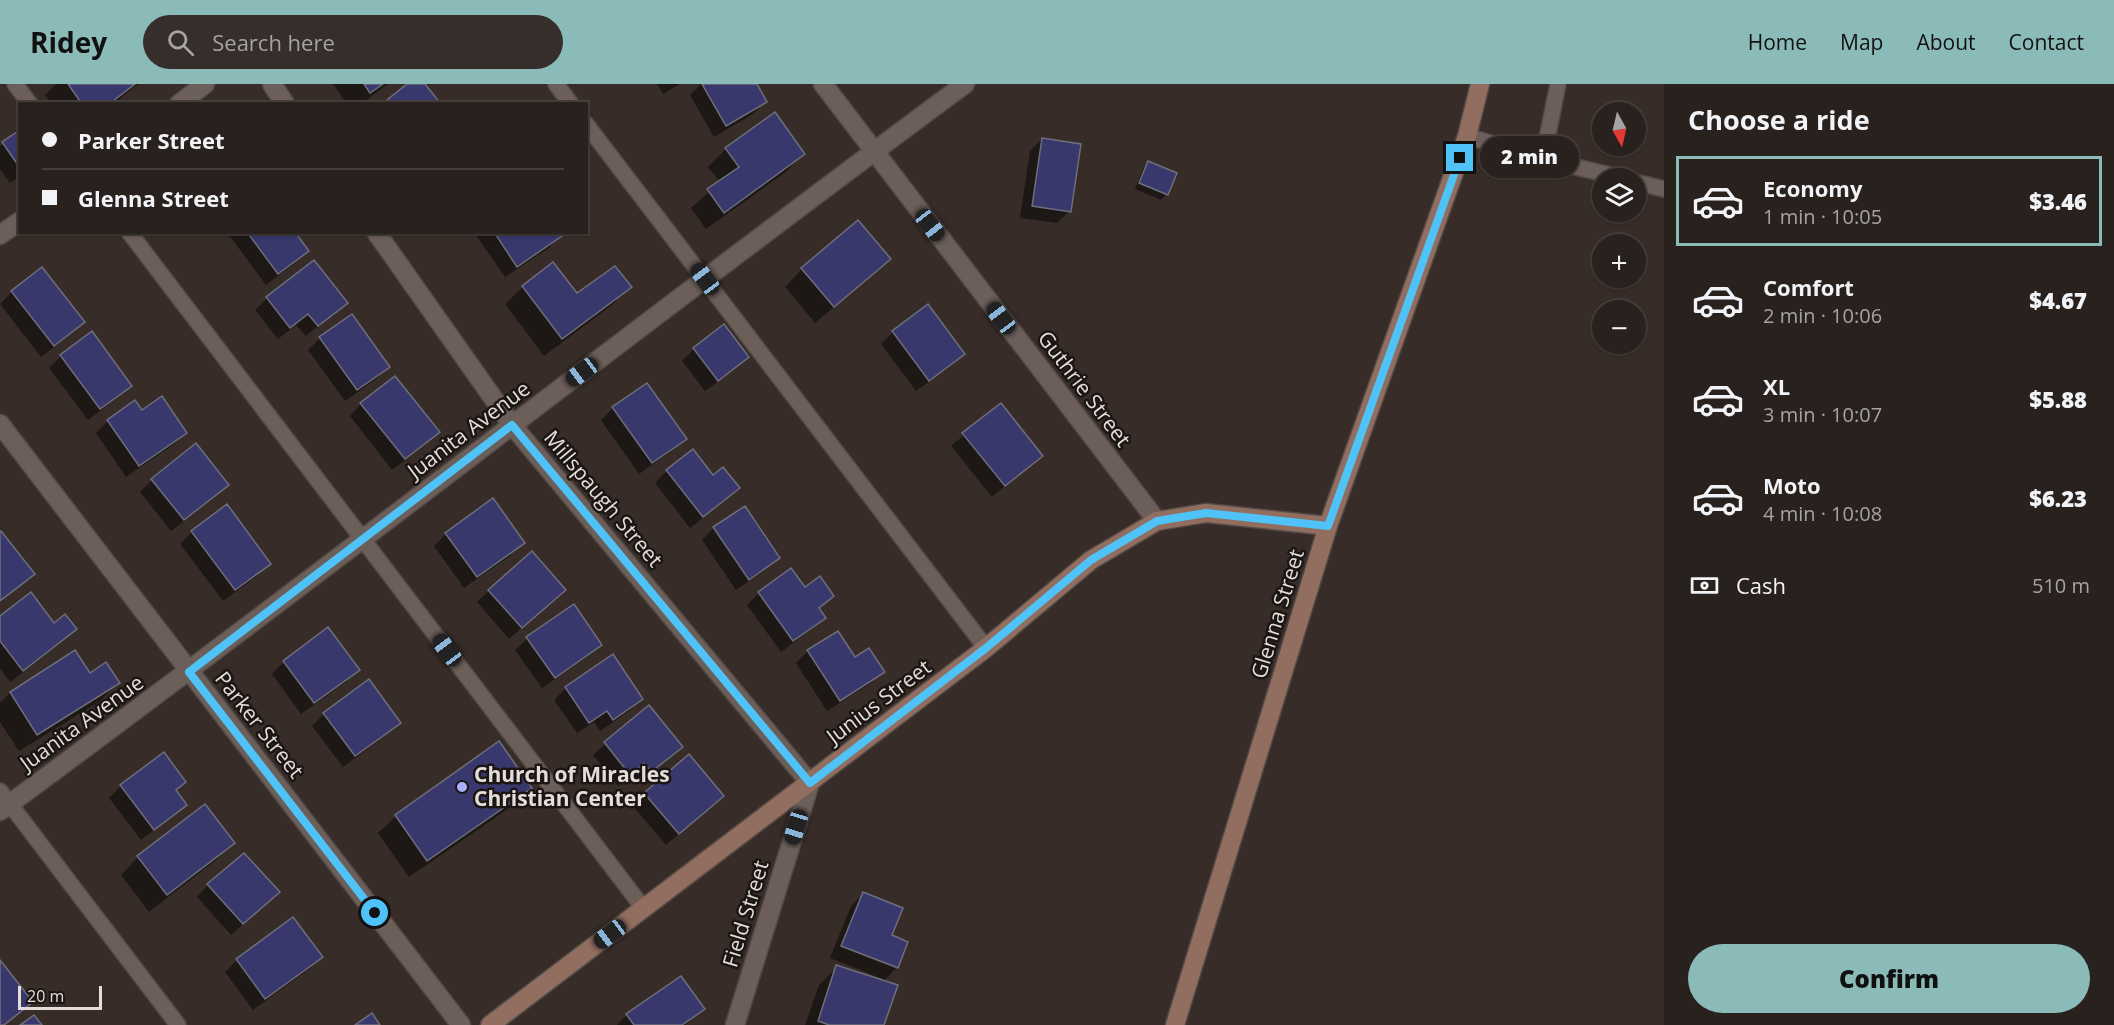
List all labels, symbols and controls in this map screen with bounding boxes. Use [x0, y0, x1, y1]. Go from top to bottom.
search box [143, 15, 563, 69]
text: Ridey [30, 23, 107, 61]
icon: search [164, 26, 197, 59]
text: Search here [212, 27, 335, 57]
text: Home [1748, 28, 1807, 56]
text: Map [1840, 28, 1883, 56]
text: About [1916, 28, 1976, 56]
text: Contact [2009, 28, 2084, 56]
text: Choose a ride [1688, 101, 1870, 138]
north arrow [1592, 102, 1646, 156]
map controls [1592, 102, 1646, 354]
text: Parker Street [78, 125, 225, 155]
callout: 2 min [1481, 137, 1580, 179]
text: 2 min [1501, 143, 1558, 170]
route end [1446, 144, 1473, 171]
button: layers [1592, 168, 1646, 222]
text: Economy [1763, 173, 1862, 203]
icon: car [1691, 174, 1745, 228]
text: Glenna Street [78, 183, 229, 213]
text: $3.46 [2029, 186, 2087, 216]
text: 1 min · 10:05 [1763, 203, 1882, 230]
car [912, 205, 948, 245]
button: + [1592, 234, 1646, 288]
car [687, 259, 723, 299]
text: Comfort [1763, 272, 1854, 302]
icon: car [1691, 273, 1745, 327]
text: $4.67 [2029, 285, 2087, 315]
car [983, 298, 1019, 338]
button: − [1592, 300, 1646, 354]
text: 2 min · 10:06 [1763, 302, 1882, 329]
street label: Guthrie Street [1032, 325, 1138, 452]
car [562, 354, 602, 390]
text: XL [1763, 371, 1790, 401]
icon: car [1691, 372, 1745, 426]
street label: Juanita Avenue [400, 374, 535, 486]
text: $5.88 [2029, 384, 2087, 414]
text: 3 min · 10:07 [1763, 401, 1882, 428]
street label: Millspaugh Street [538, 424, 669, 573]
text: Moto [1763, 470, 1821, 500]
icon: car [1691, 471, 1745, 525]
text: $6.23 [2029, 483, 2087, 513]
text: 4 min · 10:08 [1763, 500, 1882, 527]
street label: Glenna Street [1244, 546, 1310, 682]
icon: cash [1688, 569, 1721, 602]
text: Cash [1736, 570, 1786, 600]
text: 510 m [2032, 572, 2090, 599]
car [429, 630, 465, 670]
street label: Junius Street [819, 653, 936, 751]
street label: Parker Street [209, 665, 310, 784]
street label: Juanita Avenue [12, 668, 149, 778]
place label: Church of Miracles Christian Center [474, 760, 670, 812]
marker: Church of Miracles Christian Center [455, 780, 469, 794]
car [782, 807, 810, 847]
street label: Field Street [716, 857, 775, 970]
route start [361, 899, 388, 926]
car [590, 916, 630, 952]
button: Confirm [1688, 944, 2090, 1013]
scale bar [18, 983, 102, 1010]
text: 20 m [27, 985, 64, 1007]

